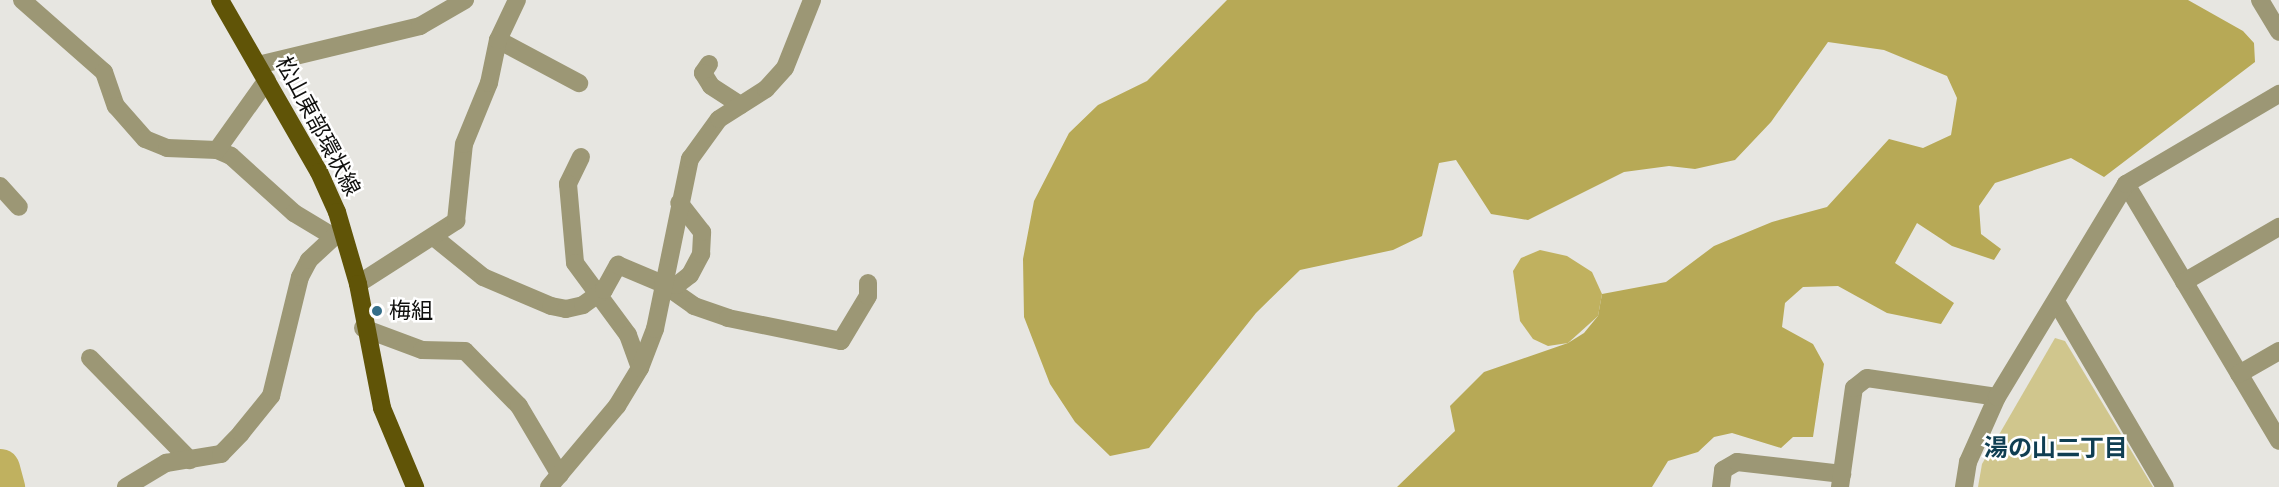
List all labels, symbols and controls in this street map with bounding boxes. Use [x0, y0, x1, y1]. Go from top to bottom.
street label: 松山東部環状線 [270, 52, 366, 200]
place label: 梅組 [389, 298, 433, 324]
marker: 梅組 [370, 304, 384, 318]
district label: 湯の山二丁目 [1984, 434, 2128, 462]

